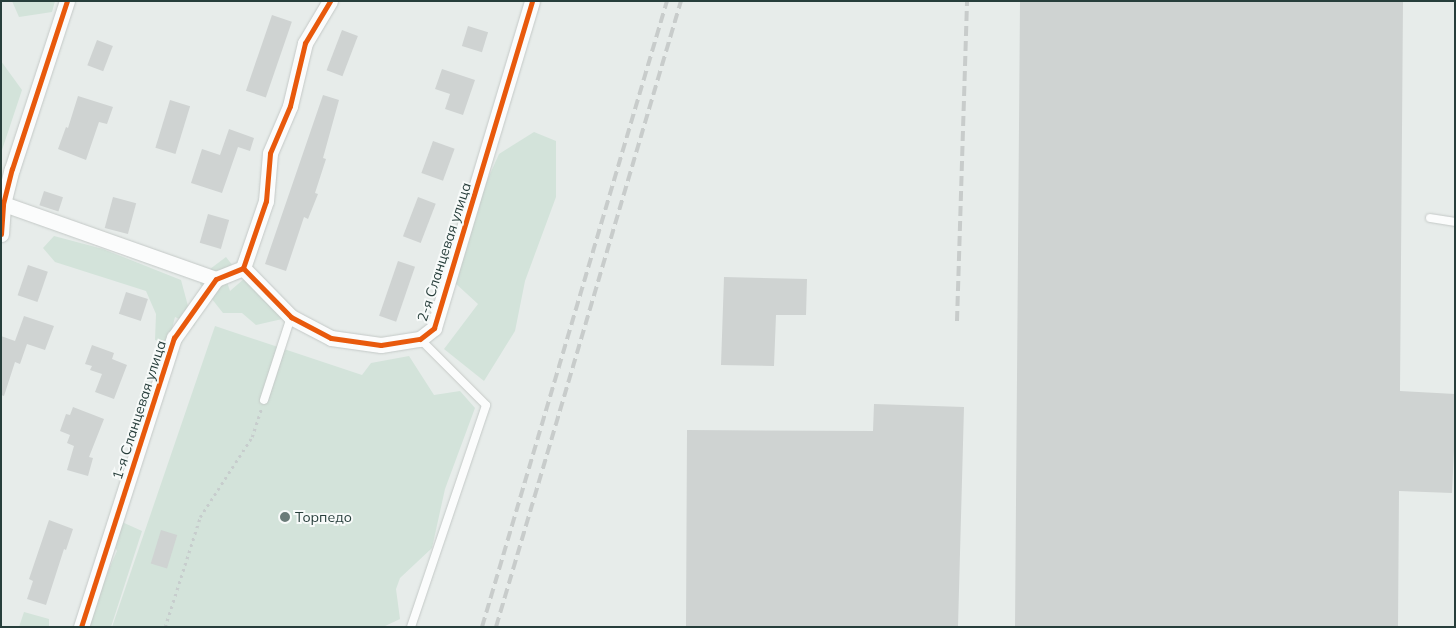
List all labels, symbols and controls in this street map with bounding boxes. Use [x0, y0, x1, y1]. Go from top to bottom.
street label: 2-я Сланцевая улица [414, 180, 474, 324]
street label: 1-я Сланцевая улица [109, 338, 169, 482]
place label: Торпедо [295, 509, 352, 525]
marker: Торпедо [279, 511, 291, 523]

